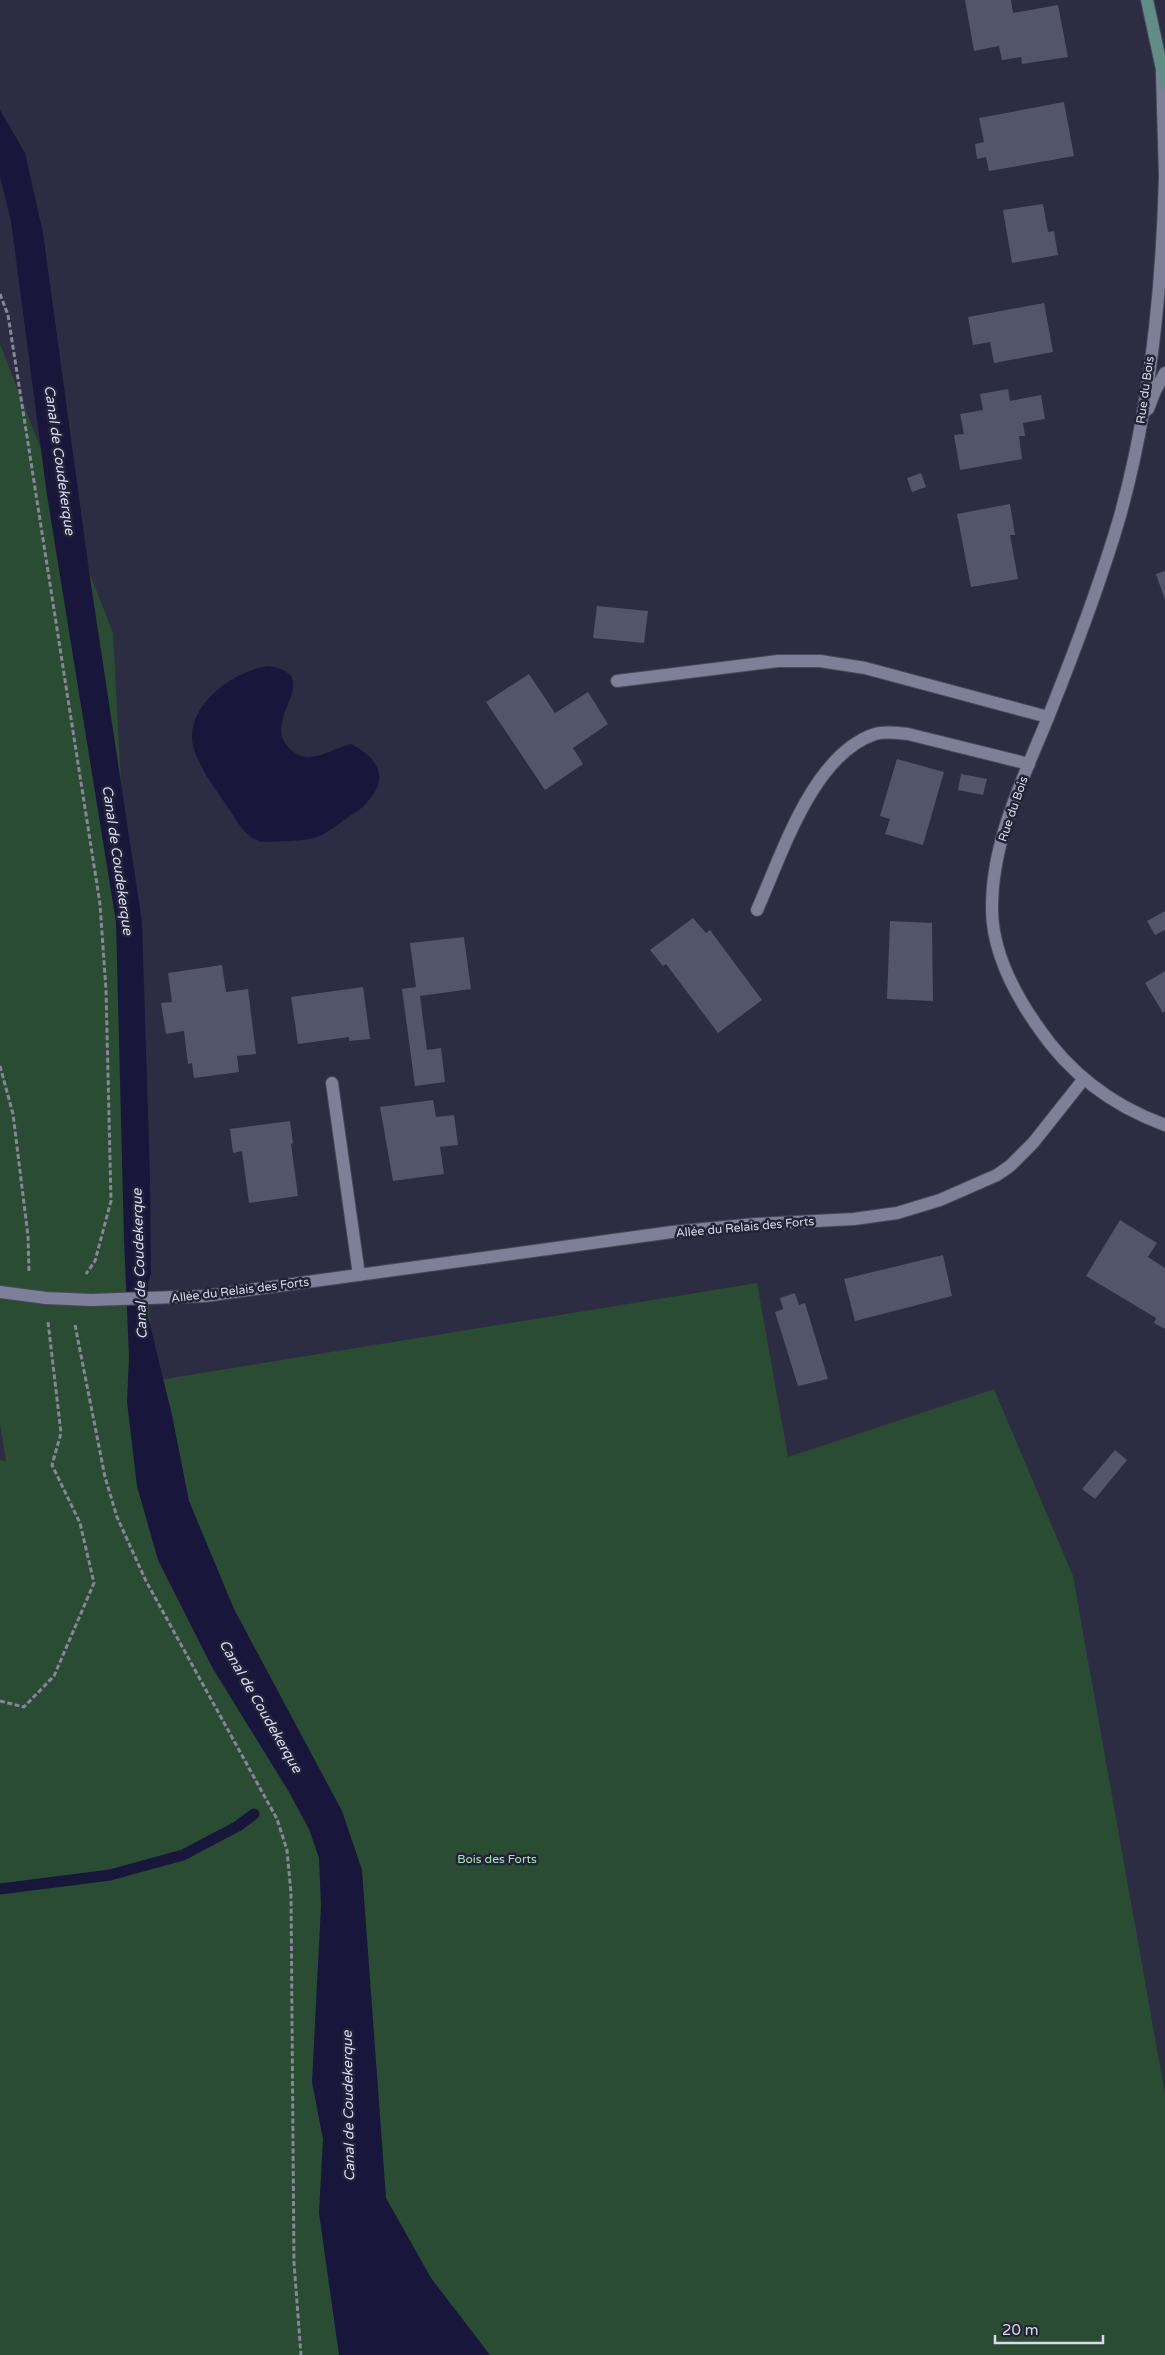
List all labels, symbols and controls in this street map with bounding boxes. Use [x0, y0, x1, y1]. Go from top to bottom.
street label: Rue du Bois [1133, 355, 1157, 425]
water label: Canal de Coudekerque [41, 384, 79, 537]
street label: Rue du Bois [995, 774, 1031, 843]
water label: Canal de Coudekerque [99, 784, 137, 937]
water label: Canal de Coudekerque [128, 1187, 151, 1340]
street label: Allée du Relais des Forts [675, 1214, 815, 1240]
street label: Allée du Relais des Forts [170, 1275, 310, 1305]
water label: Canal de Coudekerque [216, 1637, 306, 1777]
park label: Bois des Forts [457, 1852, 537, 1866]
water label: Canal de Coudekerque [339, 2029, 358, 2181]
scale bar [995, 2312, 1102, 2344]
text: 20 m [1002, 2321, 1039, 2339]

